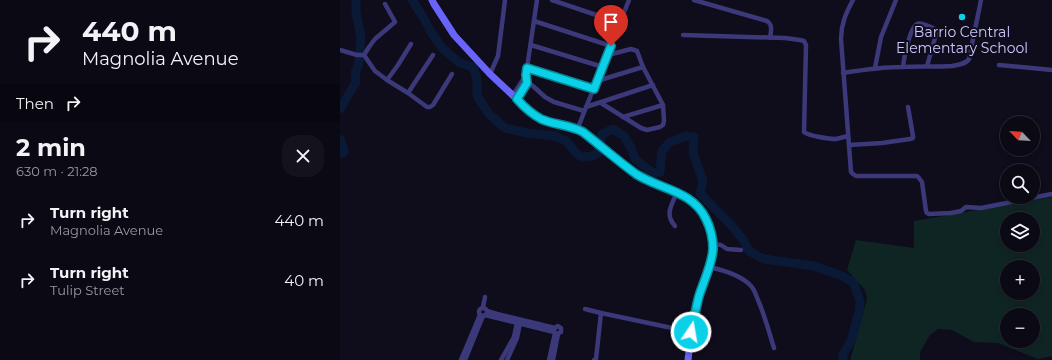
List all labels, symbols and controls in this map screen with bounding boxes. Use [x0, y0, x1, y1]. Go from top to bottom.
pin [594, 5, 628, 46]
icon: arrive [600, 11, 622, 33]
marker: Barrio Central Elementary School [957, 12, 967, 22]
text: 440 m [82, 14, 177, 48]
icon: right [16, 16, 68, 68]
place label: Barrio Central Elementary School [896, 23, 1028, 57]
text: Magnolia Avenue [82, 48, 239, 70]
icon: right [62, 92, 84, 114]
text: Then [16, 94, 54, 113]
north arrow [1000, 116, 1040, 156]
map controls [1000, 116, 1040, 348]
text: 2 min [16, 133, 86, 162]
button: close [282, 135, 324, 177]
text: 630 m · 21:28 [16, 163, 98, 179]
button: search [1000, 164, 1040, 204]
text: Turn right [50, 203, 129, 222]
icon: right [16, 209, 38, 231]
text: 440 m [274, 211, 324, 230]
button: layers [1000, 212, 1040, 252]
text: Magnolia Avenue [50, 222, 163, 238]
button: + [1000, 260, 1040, 300]
text: Turn right [50, 263, 129, 282]
icon: right [16, 269, 38, 291]
text: 40 m [284, 271, 324, 290]
text: Tulip Street [50, 282, 125, 298]
button: − [1000, 308, 1040, 348]
position arrow [670, 311, 712, 353]

